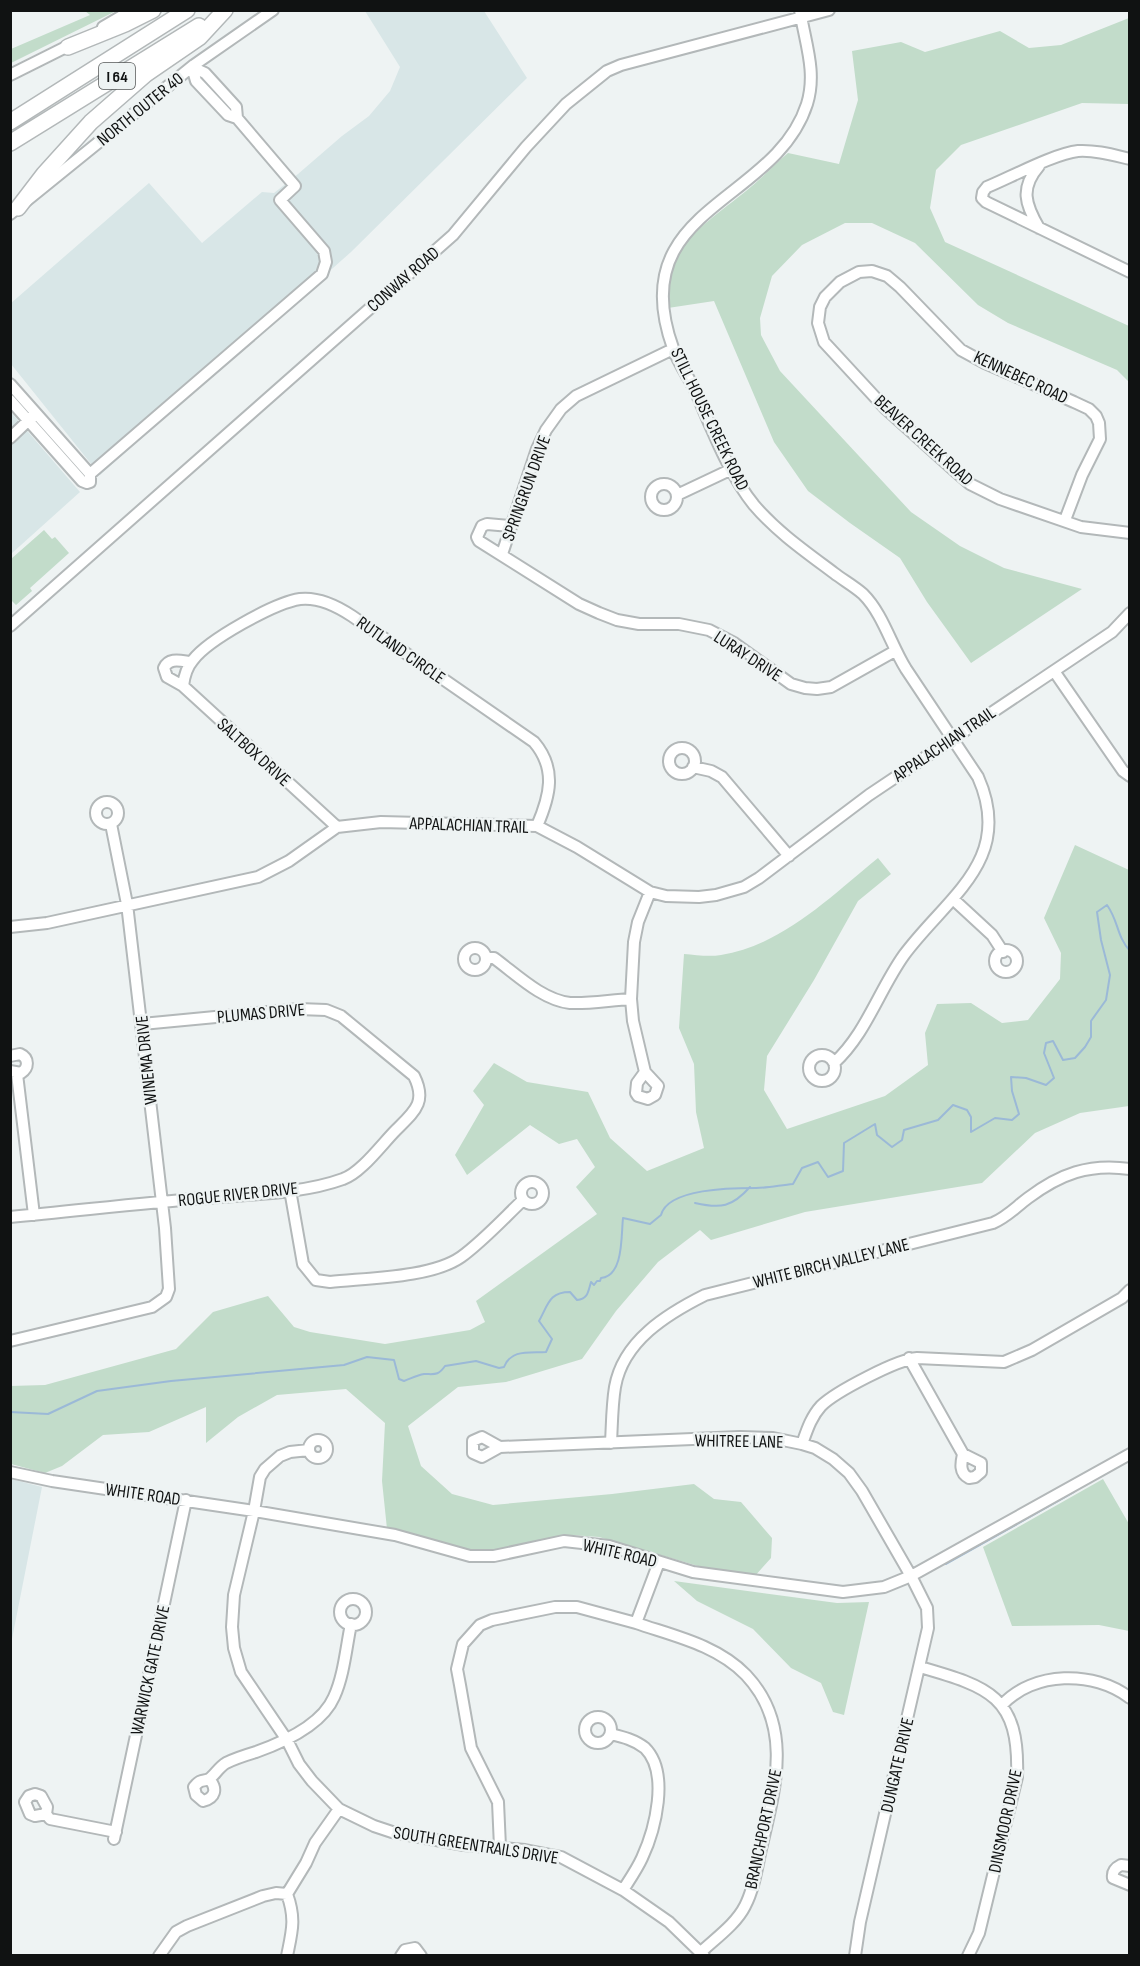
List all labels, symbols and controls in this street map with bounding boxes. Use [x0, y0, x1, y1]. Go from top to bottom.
road number: I 64 [99, 63, 135, 89]
street label: NORTH OUTER 40 [93, 68, 188, 150]
street label: CONWAY ROAD [363, 242, 444, 316]
street label: STILL HOUSE CREEK ROAD [666, 344, 753, 494]
street label: KENNEBEC ROAD [970, 346, 1071, 408]
street label: BEAVER CREEK ROAD [870, 391, 977, 490]
street label: SPRINGRUN DRIVE [498, 432, 555, 544]
street label: RUTLAND CIRCLE [352, 612, 449, 689]
street label: LURAY DRIVE [710, 627, 786, 686]
street label: APPALACHIAN TRAIL [888, 702, 1000, 787]
street label: SALTBOX DRIVE [213, 714, 295, 791]
street label: APPALACHIAN TRAIL [408, 813, 529, 838]
street label: PLUMAS DRIVE [216, 999, 306, 1028]
street label: WINEMA DRIVE [131, 1014, 162, 1106]
street label: ROGUE RIVER DRIVE [177, 1178, 299, 1211]
street label: WHITE BIRCH VALLEY LANE [751, 1234, 911, 1293]
street label: WHITREE LANE [694, 1430, 784, 1453]
street label: WHITE ROAD [104, 1479, 182, 1510]
street label: WHITE ROAD [581, 1535, 659, 1572]
street label: WARWICK GATE DRIVE [126, 1603, 175, 1737]
street label: DUNGATE DRIVE [876, 1716, 919, 1815]
street label: BRANCHPORT DRIVE [741, 1767, 786, 1891]
street label: DINSMOOR DRIVE [984, 1767, 1027, 1875]
street label: SOUTH GREENTRAILS DRIVE [392, 1822, 560, 1869]

